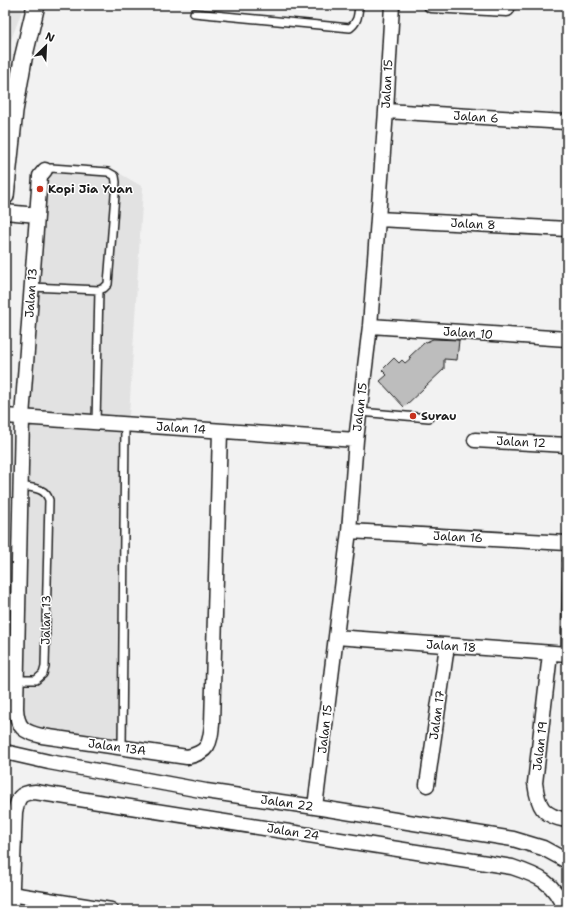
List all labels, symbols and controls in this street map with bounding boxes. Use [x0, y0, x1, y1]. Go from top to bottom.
north arrow [26, 26, 66, 66]
text: N [43, 29, 57, 46]
street label: Jalan 15 [378, 59, 396, 109]
street label: Jalan 6 [453, 107, 499, 127]
place label: Kopi Jia Yuan [48, 181, 133, 197]
marker: Kopi Jia Yuan [35, 184, 45, 194]
street label: Jalan 8 [450, 215, 496, 233]
street label: Jalan 13 [21, 268, 41, 318]
street label: Jalan 10 [442, 323, 494, 343]
street label: Jalan 15 [349, 382, 371, 432]
place label: Surau [421, 408, 457, 424]
marker: Surau [408, 411, 418, 421]
street label: Jalan 14 [156, 418, 206, 438]
street label: Jalan 12 [496, 433, 546, 451]
street label: Jalan 16 [433, 528, 483, 546]
street label: Jalan 13 [38, 595, 54, 645]
street label: Jalan 18 [425, 636, 477, 656]
street label: Jalan 17 [426, 689, 448, 741]
street label: Jalan 15 [314, 704, 336, 754]
street label: Jalan 19 [529, 720, 551, 772]
street label: Jalan 13A [87, 735, 147, 759]
street label: Jalan 22 [260, 791, 314, 815]
street label: Jalan 24 [266, 820, 320, 844]

